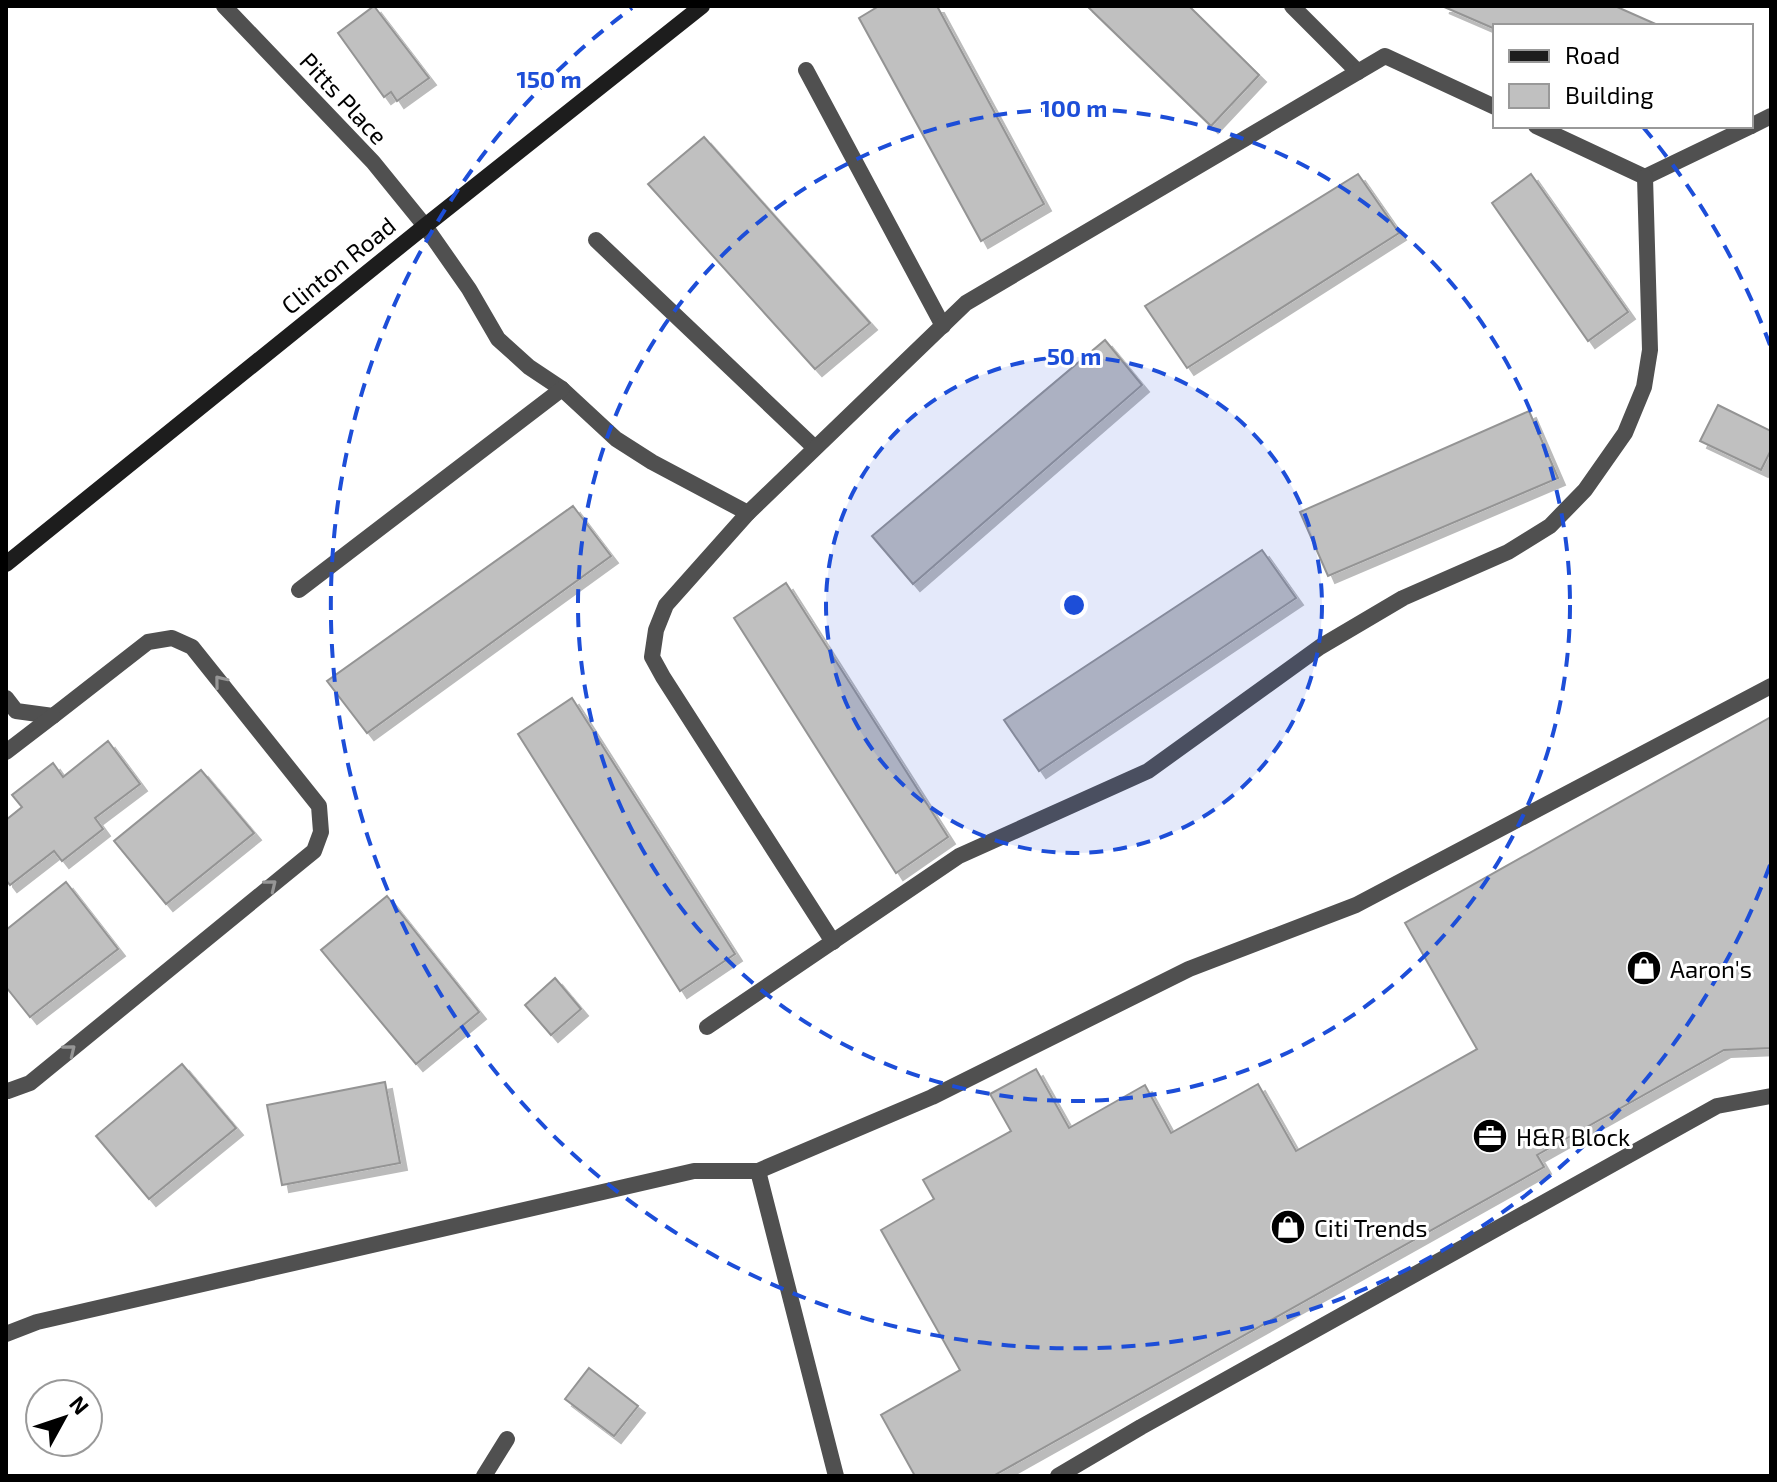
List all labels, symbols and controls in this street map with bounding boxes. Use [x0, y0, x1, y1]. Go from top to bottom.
legend [1493, 24, 1753, 128]
text: Road [1565, 40, 1620, 69]
street label: Pitts Place [294, 46, 394, 150]
text: 150 m [516, 64, 582, 93]
text: Building [1565, 80, 1654, 109]
text: 100 m [1041, 93, 1107, 122]
street label: Clinton Road [275, 210, 401, 320]
text: 50 m [1047, 341, 1101, 370]
centre of rings [1060, 591, 1088, 619]
one-way arrow [215, 676, 229, 691]
one-way arrow [262, 880, 277, 895]
shop icon: Aaron's [1625, 949, 1663, 987]
place label: Aaron's [1670, 954, 1752, 983]
one-way arrow [61, 1045, 76, 1059]
office icon: H&R Block [1471, 1117, 1509, 1155]
place label: H&R Block [1516, 1122, 1630, 1151]
shop icon: Citi Trends [1269, 1208, 1307, 1246]
place label: Citi Trends [1314, 1213, 1427, 1242]
north arrow [24, 1378, 104, 1458]
text: N [65, 1390, 95, 1419]

